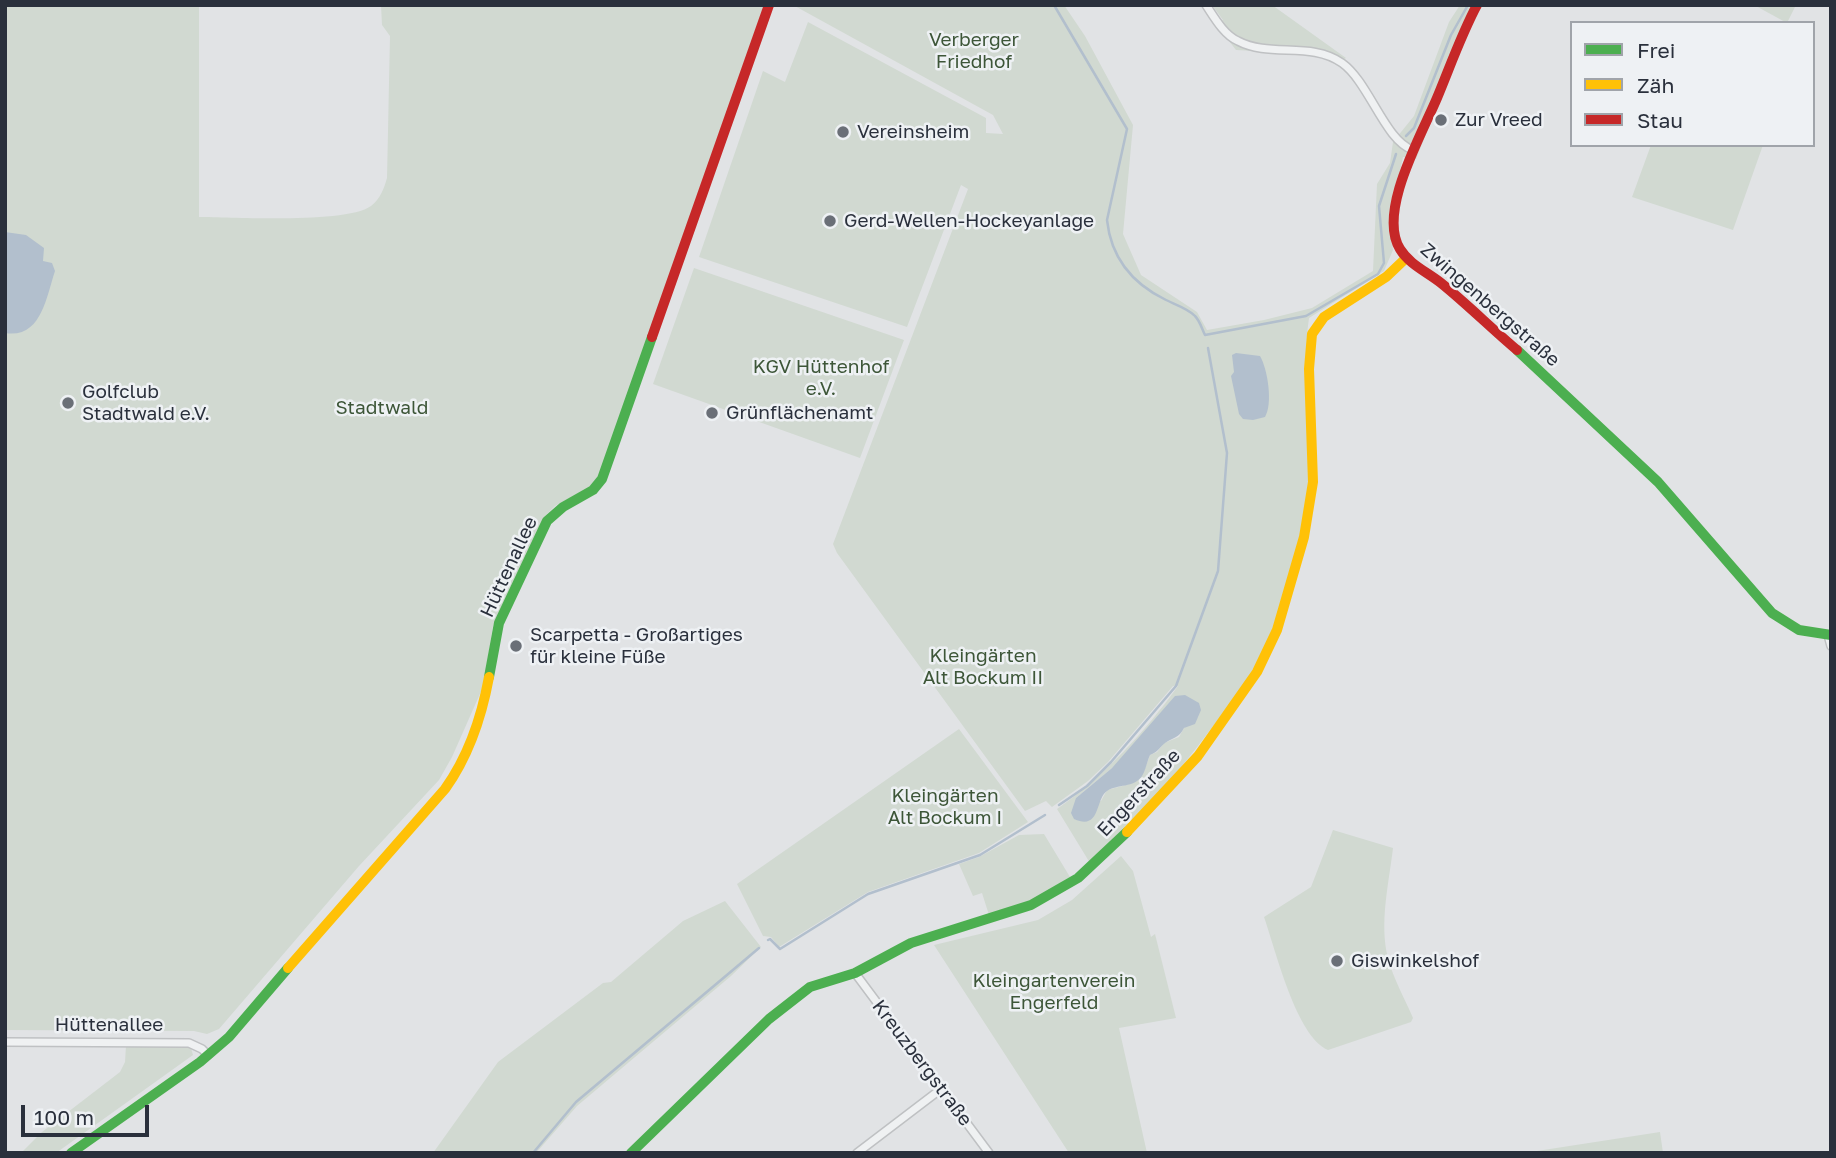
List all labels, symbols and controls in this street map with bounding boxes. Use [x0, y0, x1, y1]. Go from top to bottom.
legend [1570, 21, 1815, 147]
park label: Verberger Friedhof [929, 29, 1019, 73]
text: Frei [1637, 37, 1675, 63]
text: Zäh [1637, 72, 1674, 98]
text: Stau [1637, 107, 1683, 133]
place label: Zur Vreed [1455, 109, 1543, 131]
marker: Zur Vreed [1433, 112, 1449, 128]
place label: Vereinsheim [857, 121, 969, 143]
marker: Vereinsheim [835, 124, 851, 140]
place label: Gerd-Wellen-Hockeyanlage [844, 210, 1094, 232]
marker: Gerd-Wellen-Hockeyanlage [822, 213, 838, 229]
street label: Zwingenbergstraße [1416, 238, 1564, 372]
park label: KGV Hüttenhof e.V. [753, 356, 889, 400]
place label: Golfclub Stadtwald e.V. [82, 381, 210, 425]
marker: Golfclub Stadtwald e.V. [60, 395, 76, 411]
park label: Stadtwald [336, 397, 428, 419]
place label: Grünflächenamt [726, 402, 873, 424]
marker: Grünflächenamt [704, 405, 720, 421]
street label: Hüttenallee [476, 513, 542, 621]
place label: Scarpetta - Großartiges für kleine Füße [530, 624, 743, 668]
marker: Scarpetta - Großartiges für kleine Füße [508, 638, 524, 654]
park label: Kleingärten Alt Bockum II [923, 645, 1043, 689]
street label: Engerstraße [1093, 745, 1185, 841]
park label: Kleingärten Alt Bockum I [888, 785, 1002, 829]
place label: Giswinkelshof [1351, 950, 1479, 972]
marker: Giswinkelshof [1329, 953, 1345, 969]
park label: Kleingartenverein Engerfeld [972, 970, 1136, 1014]
street label: Kreuzbergstraße [867, 996, 977, 1130]
street label: Hüttenallee [55, 1014, 163, 1036]
scale bar [24, 1092, 152, 1136]
text: 100 m [34, 1104, 94, 1130]

